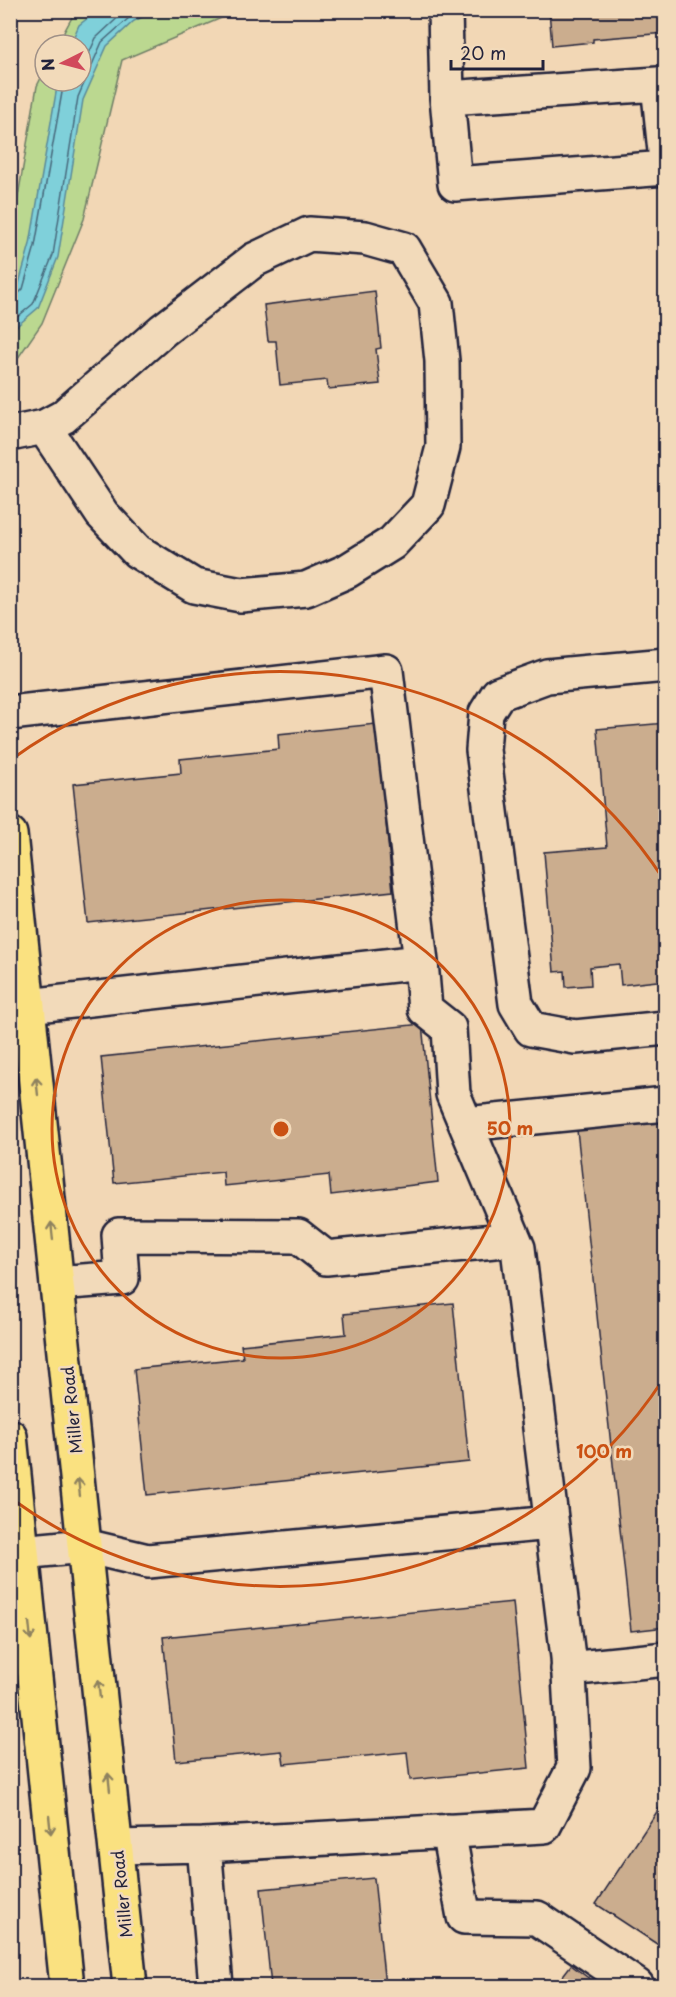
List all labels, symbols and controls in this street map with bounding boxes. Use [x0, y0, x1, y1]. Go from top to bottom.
north arrow [33, 33, 93, 93]
scale bar [451, 33, 542, 71]
text: 20 m [460, 39, 506, 66]
text: N [34, 57, 60, 72]
one-way arrow [31, 1077, 42, 1097]
text: 50 m [487, 1114, 533, 1141]
centre of rings [271, 1119, 291, 1139]
one-way arrow [46, 1221, 57, 1241]
street label: Miller Road [54, 1365, 88, 1455]
text: 100 m [576, 1437, 632, 1464]
one-way arrow [73, 1478, 84, 1498]
one-way arrow [25, 1621, 36, 1641]
one-way arrow [94, 1679, 105, 1699]
one-way arrow [103, 1773, 114, 1793]
one-way arrow [45, 1815, 56, 1835]
street label: Miller Road [104, 1849, 138, 1939]

